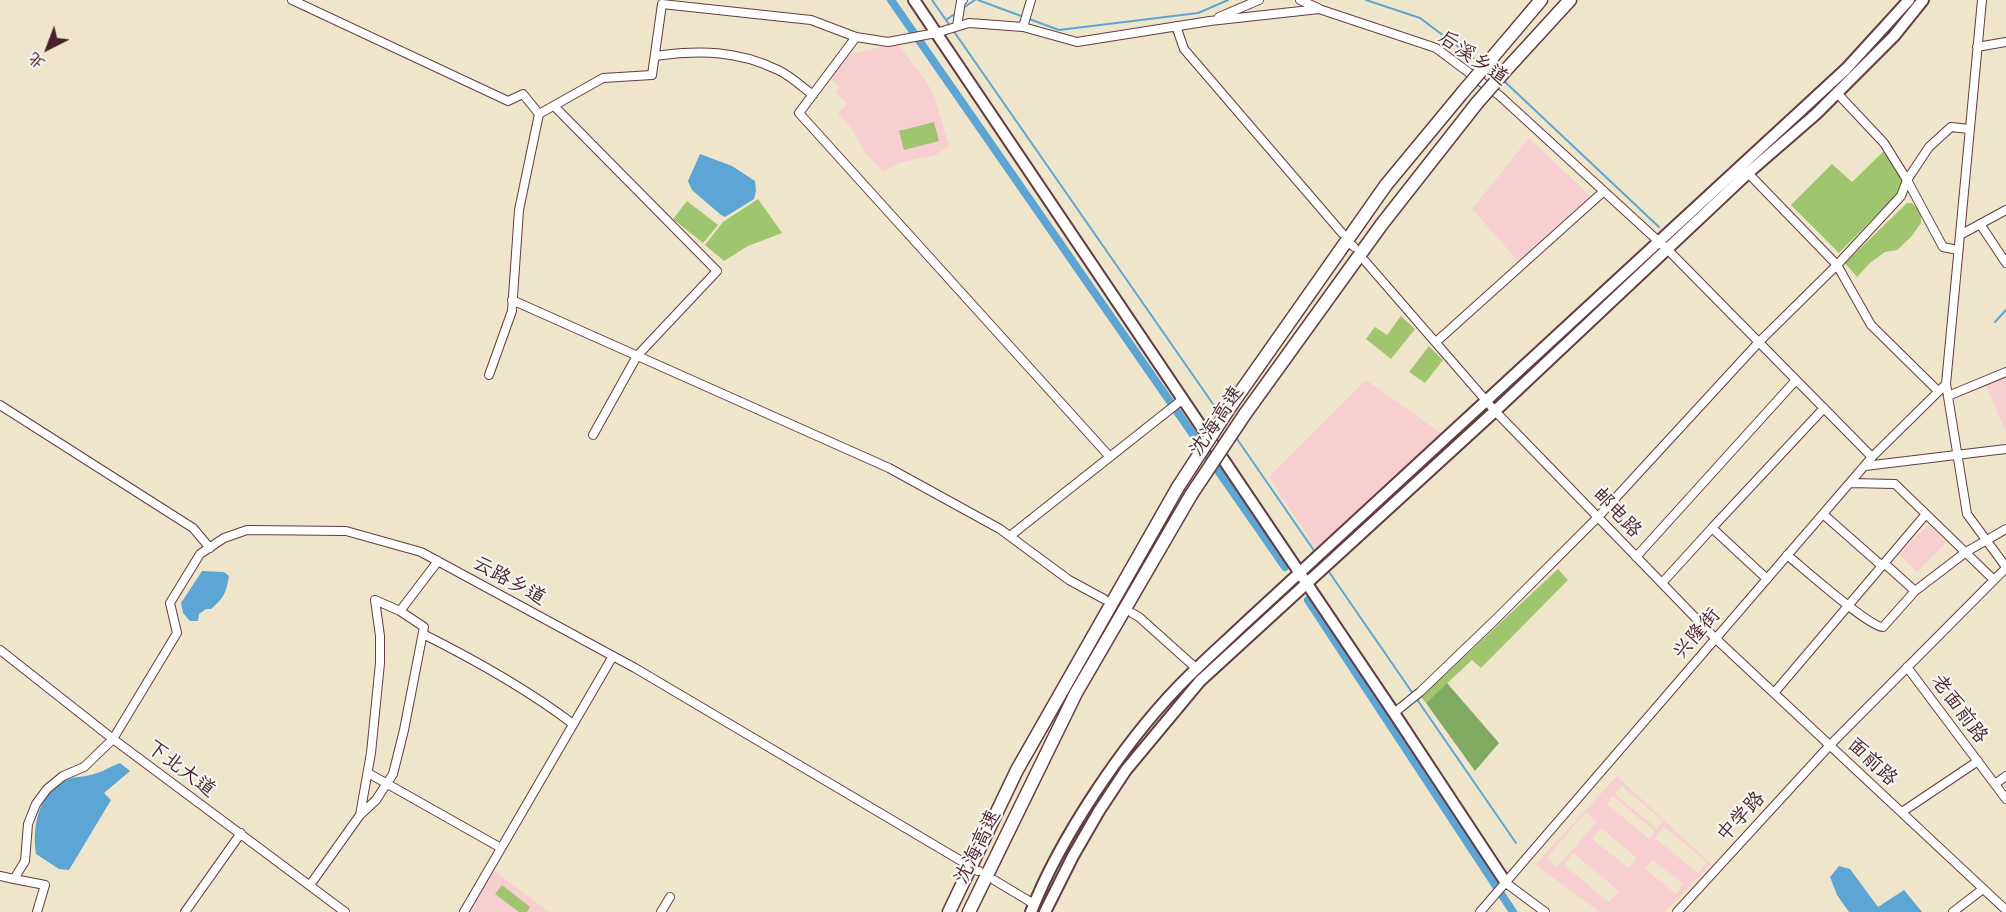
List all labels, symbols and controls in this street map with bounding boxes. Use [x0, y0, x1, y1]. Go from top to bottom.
north arrow [18, 18, 78, 78]
street label: 后溪乡道 [1433, 25, 1513, 91]
text: 北 [23, 48, 49, 75]
street label: 沈海高速 [1185, 381, 1249, 461]
street label: 邮电路 [1588, 483, 1646, 543]
street label: 云路乡道 [468, 551, 550, 611]
street label: 兴隆街 [1668, 603, 1726, 665]
street label: 老面前路 [1925, 670, 1993, 748]
street label: 面前路 [1842, 733, 1902, 791]
street label: 下北大道 [142, 735, 220, 803]
street label: 中学路 [1712, 787, 1770, 847]
street label: 沈海高速 [950, 806, 1006, 888]

